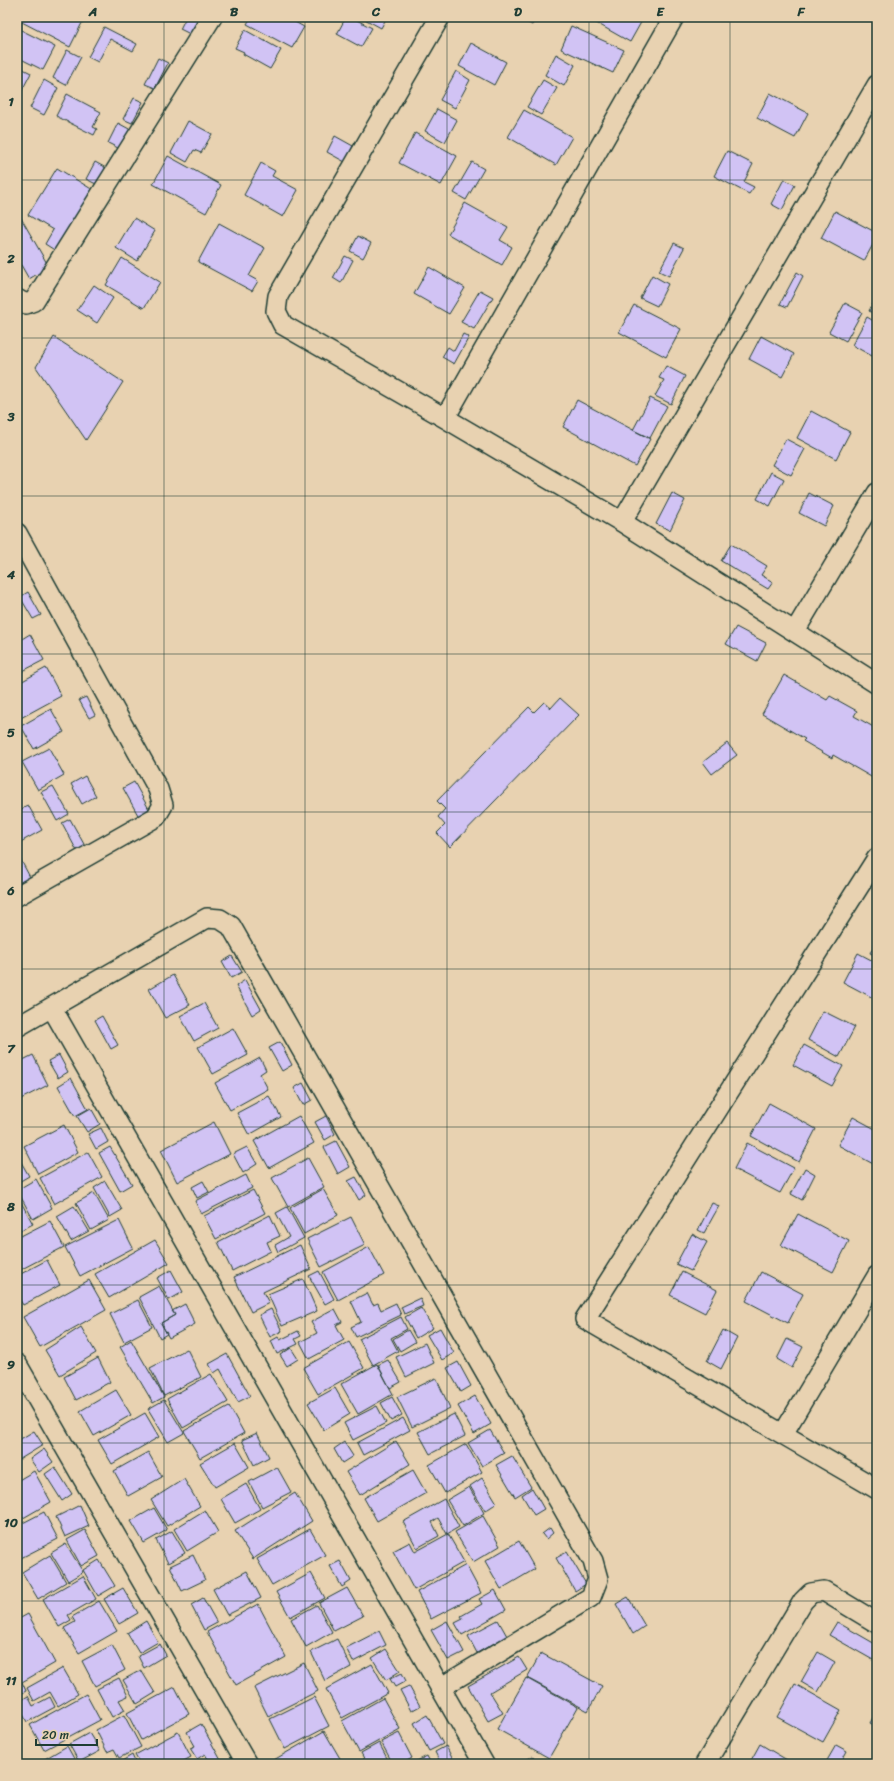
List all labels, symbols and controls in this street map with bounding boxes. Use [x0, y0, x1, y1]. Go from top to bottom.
text: A [88, 0, 97, 23]
text: B [230, 0, 239, 23]
text: C [371, 0, 381, 23]
text: D [514, 0, 522, 23]
text: E [656, 0, 665, 23]
text: F [796, 0, 805, 23]
text: 1 [8, 90, 14, 113]
text: 2 [6, 247, 15, 270]
text: 3 [6, 405, 15, 428]
text: 4 [6, 563, 16, 586]
text: 5 [7, 721, 15, 744]
text: 6 [6, 879, 15, 902]
text: 7 [7, 1037, 16, 1060]
text: 8 [6, 1195, 15, 1218]
text: 9 [7, 1353, 15, 1376]
text: 10 [4, 1511, 18, 1534]
text: 11 [5, 1669, 17, 1692]
scale bar [36, 1721, 97, 1747]
text: 20 m [42, 1724, 69, 1746]

